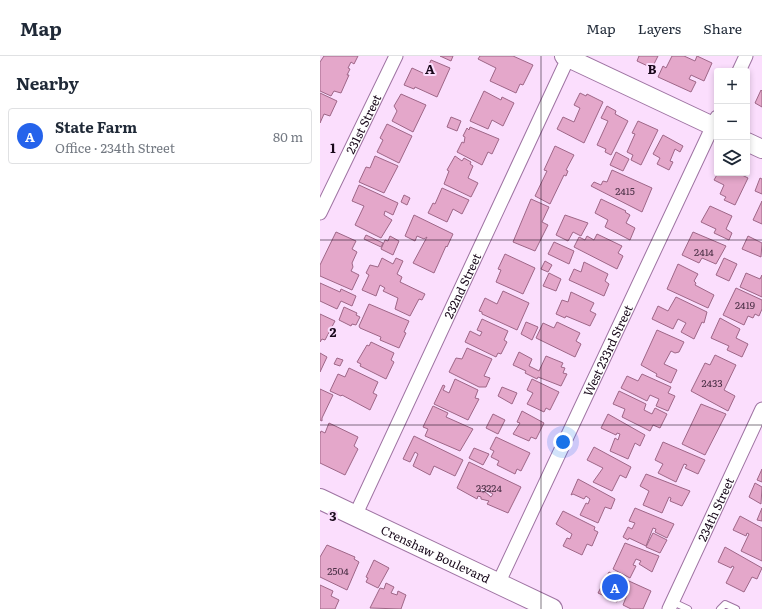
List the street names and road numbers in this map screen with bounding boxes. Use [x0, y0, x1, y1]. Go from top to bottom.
street label: 231st Street [341, 91, 385, 157]
street label: 232nd Street [439, 250, 485, 321]
street label: West 233rd Street [578, 302, 637, 399]
street label: 234th Street [693, 474, 738, 544]
street label: Crenshaw Boulevard [378, 520, 494, 588]

